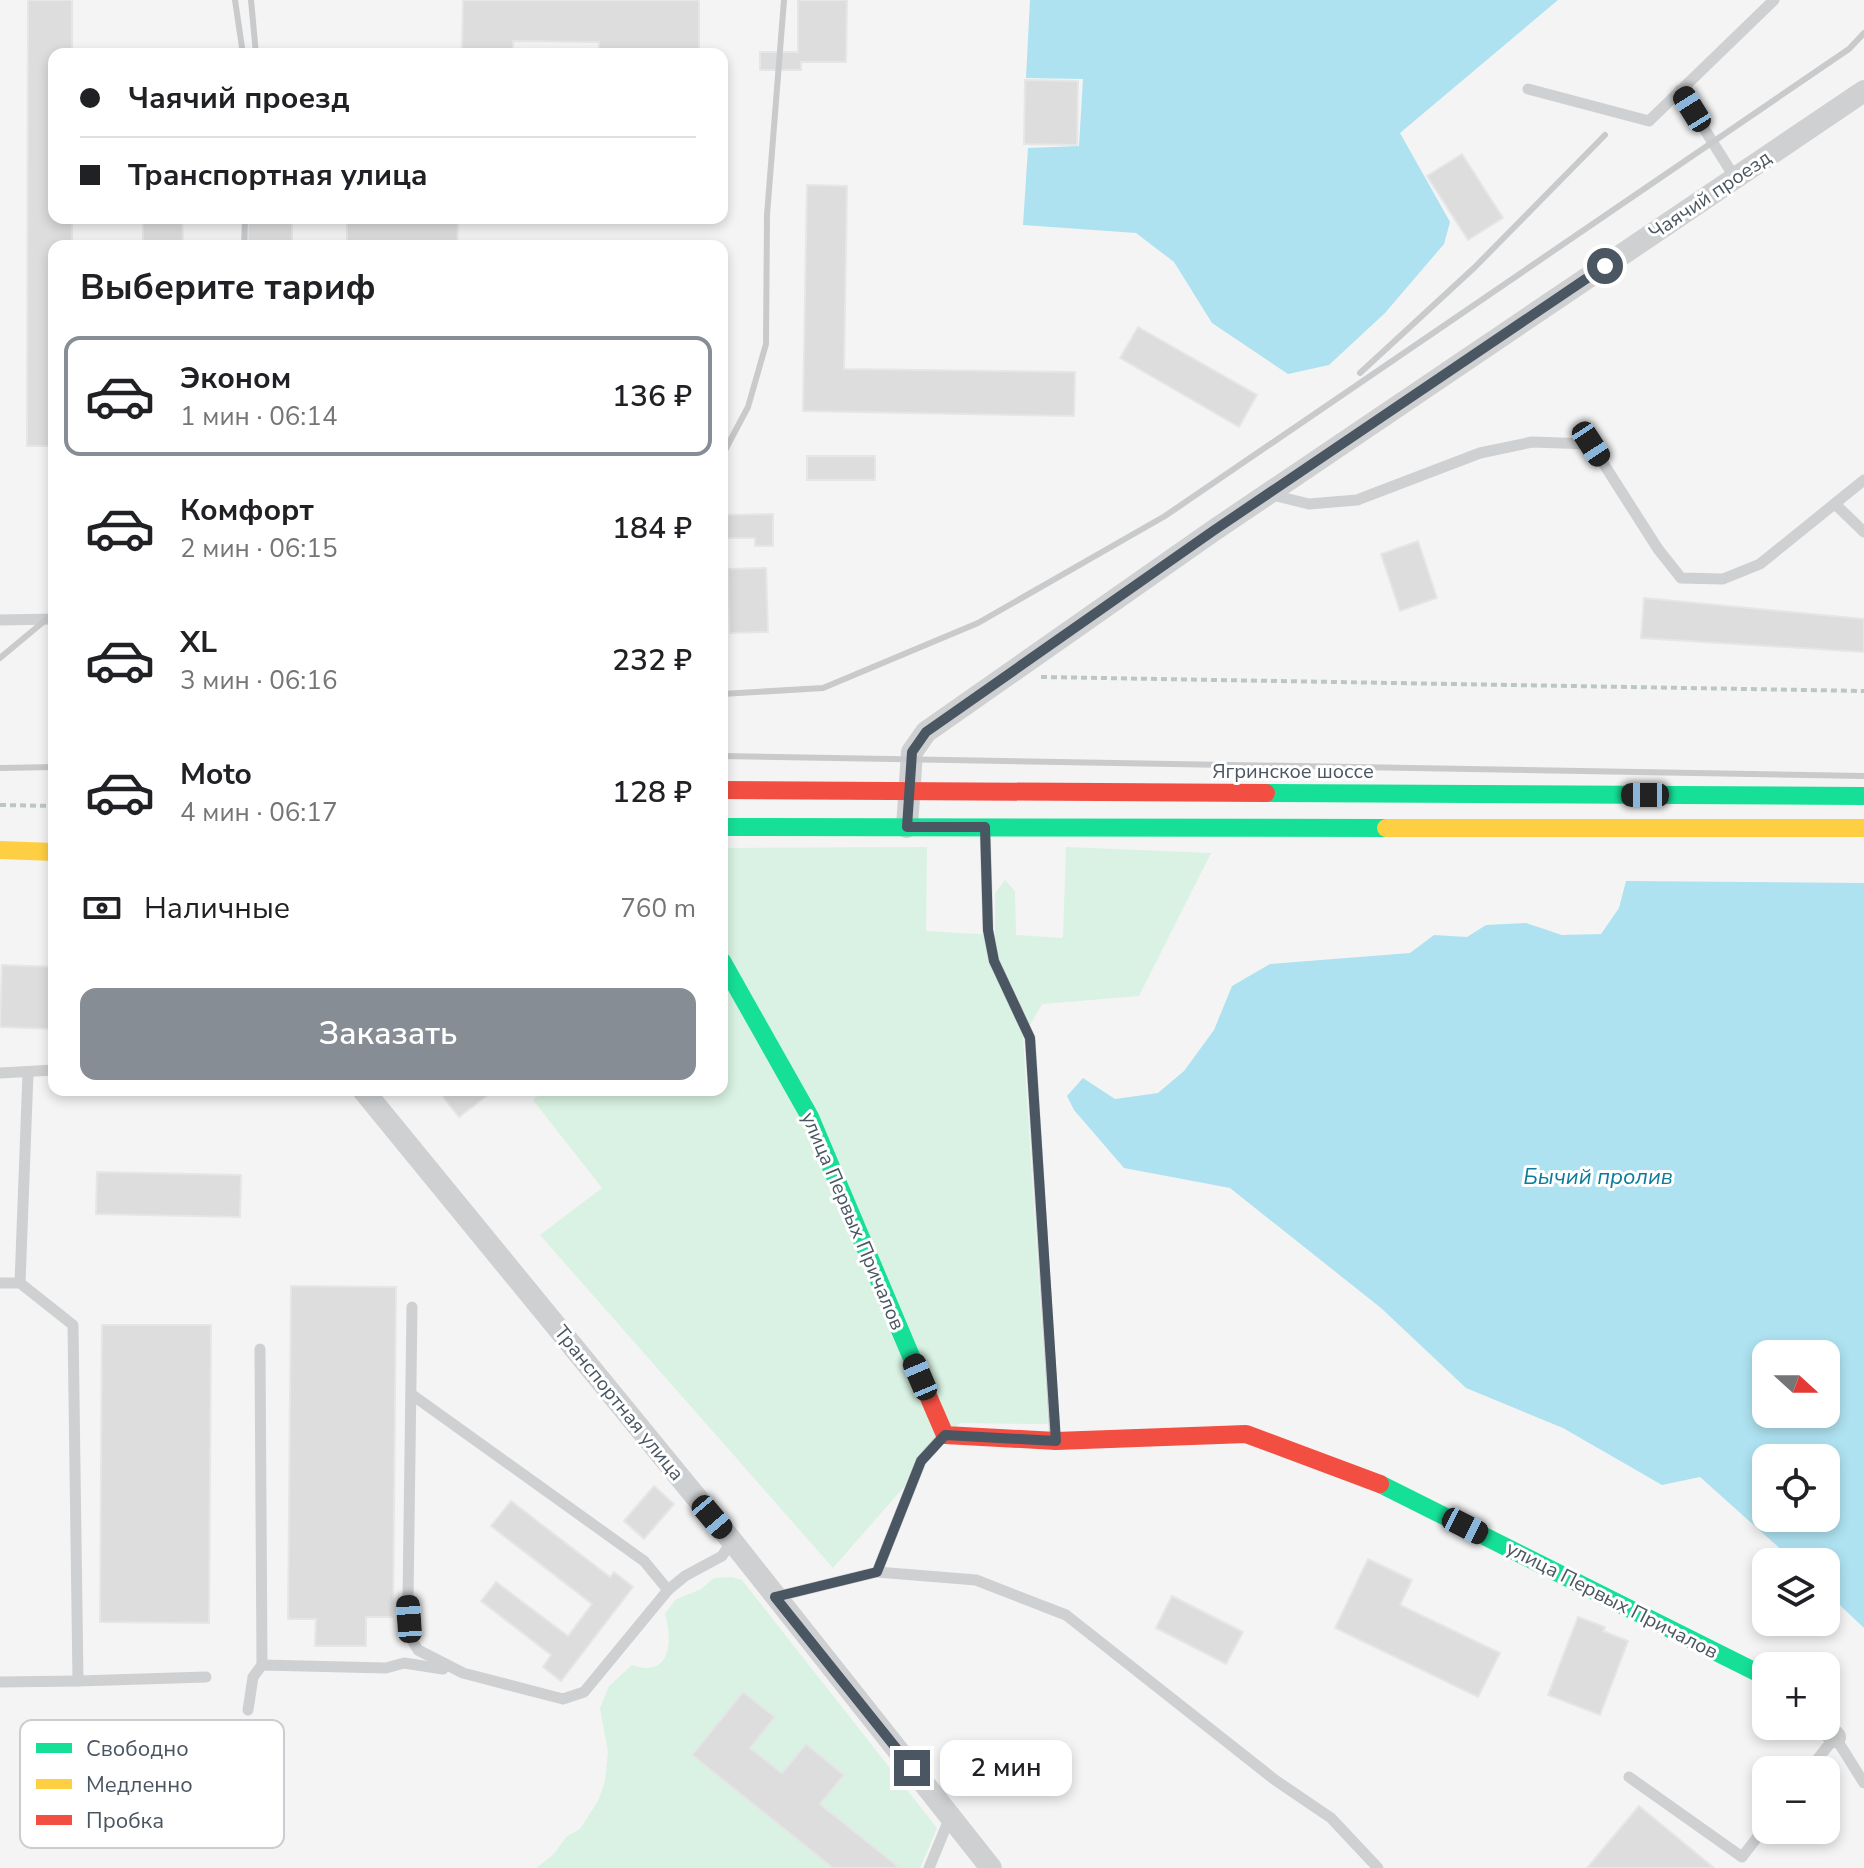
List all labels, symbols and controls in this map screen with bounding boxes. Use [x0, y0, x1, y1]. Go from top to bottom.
text: Чаячий проезд [128, 78, 350, 119]
car [1669, 82, 1715, 136]
street label: Чаячий проезд [1643, 144, 1777, 246]
text: Транспортная улица [128, 155, 428, 196]
route start [1587, 248, 1623, 284]
text: Выберите тариф [80, 263, 376, 312]
text: Эконом [180, 358, 291, 399]
icon: car [84, 360, 156, 432]
text: 136 ₽ [612, 376, 692, 417]
text: 1 мин · 06:14 [180, 399, 337, 434]
car [1568, 417, 1614, 471]
text: Комфорт [180, 490, 314, 531]
icon: car [84, 492, 156, 564]
text: 184 ₽ [612, 508, 692, 549]
text: 2 мин · 06:15 [180, 531, 337, 566]
text: XL [180, 622, 217, 663]
icon: car [84, 624, 156, 696]
text: 232 ₽ [612, 640, 692, 681]
text: 3 мин · 06:16 [180, 663, 337, 698]
text: Moto [180, 754, 252, 795]
icon: car [84, 756, 156, 828]
street label: Ягринское шоссе [1212, 758, 1374, 785]
text: 128 ₽ [612, 772, 692, 813]
car [1621, 783, 1669, 807]
text: 4 мин · 06:17 [180, 795, 337, 830]
icon: cash [80, 886, 124, 930]
text: Наличные [144, 888, 290, 929]
text: 760 m [620, 891, 696, 926]
button: Заказать [80, 988, 696, 1080]
street label: улица Первых Причалов [795, 1108, 911, 1334]
water label: Бычий пролив [1523, 1162, 1673, 1192]
street label: Транспортная улица [548, 1320, 690, 1486]
north arrow [1752, 1340, 1840, 1428]
map controls [1752, 1340, 1840, 1844]
car [900, 1350, 940, 1404]
button: locate [1752, 1444, 1840, 1532]
car [687, 1491, 737, 1543]
car [1438, 1504, 1492, 1548]
street label: улица Первых Причалов [1501, 1535, 1723, 1665]
button: layers [1752, 1548, 1840, 1636]
car [395, 1594, 423, 1644]
button: + [1752, 1652, 1840, 1740]
legend [20, 1720, 284, 1848]
text: Свободно [86, 1734, 189, 1764]
callout: 2 мин [940, 1740, 1072, 1796]
route end [894, 1750, 930, 1786]
text: 2 мин [971, 1750, 1041, 1785]
button: − [1752, 1756, 1840, 1844]
text: Медленно [86, 1770, 193, 1800]
text: Пробка [86, 1806, 164, 1836]

